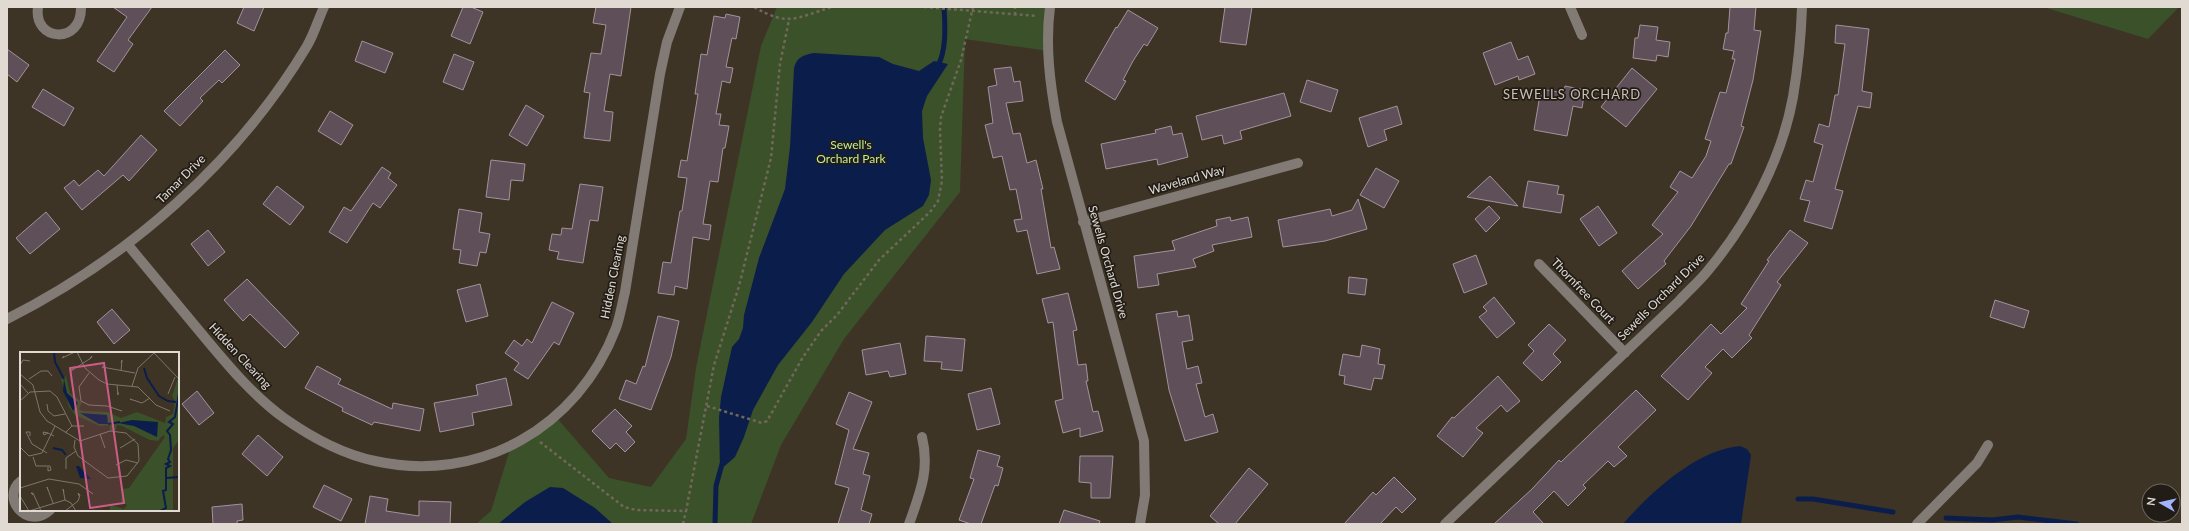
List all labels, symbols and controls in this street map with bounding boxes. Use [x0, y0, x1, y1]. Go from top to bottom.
district label: SEWELLS ORCHARD [1503, 86, 1641, 102]
park label: Sewell's Orchard Park [816, 137, 887, 166]
street label: Tamar Drive [153, 151, 208, 206]
street label: Waveland Way [1147, 161, 1228, 198]
street label: Sewells Orchard Drive [1085, 204, 1132, 320]
street label: Hidden Clearing [597, 234, 628, 320]
street label: Sewells Orchard Drive [1614, 250, 1707, 343]
street label: Thornfree Court [1548, 255, 1619, 327]
street label: Hidden Clearing [206, 320, 275, 392]
inset map [20, 352, 179, 511]
north arrow [2141, 483, 2181, 523]
text: N [2144, 496, 2158, 507]

